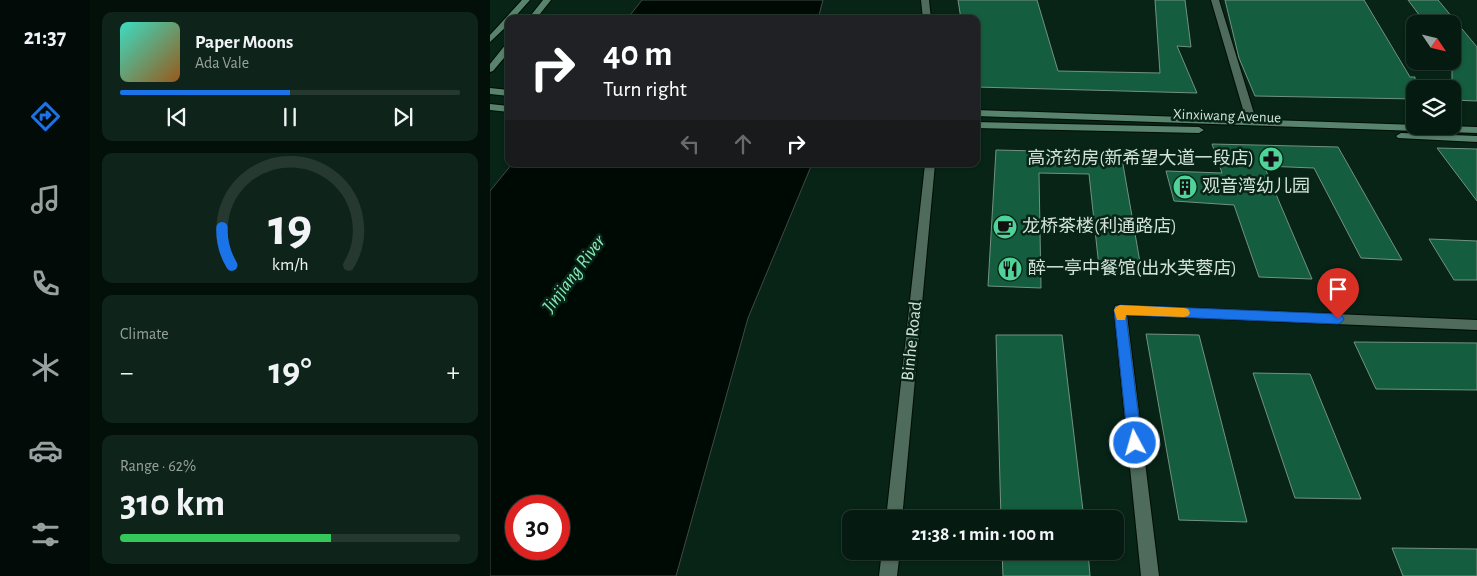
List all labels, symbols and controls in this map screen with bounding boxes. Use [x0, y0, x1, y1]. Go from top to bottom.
north arrow [1406, 15, 1461, 70]
map controls [1406, 15, 1461, 135]
text: 21:37 [24, 26, 66, 48]
text: Paper Moons [195, 33, 293, 52]
icon: right [520, 35, 585, 100]
text: 40 m [603, 37, 672, 72]
text: Ada Vale [195, 55, 249, 71]
text: Turn right [603, 78, 687, 100]
button: layers [1406, 80, 1461, 135]
icon: directions [28, 99, 63, 134]
icon: previous [163, 103, 191, 131]
icon: pause [276, 103, 304, 131]
icon: next [389, 103, 417, 131]
street label: Xinxiwang Avenue [1173, 107, 1281, 125]
icon: left [676, 130, 704, 158]
icon: ahead [729, 130, 757, 158]
icon: right [782, 130, 810, 158]
pharmacy icon: 高济药房(新希望大道一段店) [1258, 146, 1284, 172]
place label: 高济药房(新希望大道一段店) [1027, 148, 1254, 168]
building icon: 观音湾幼儿园 [1172, 174, 1198, 200]
place label: 观音湾幼儿园 [1202, 176, 1310, 196]
icon: music [28, 182, 63, 217]
text: 19 [268, 202, 312, 254]
cafe icon: 龙桥茶楼(利通路店) [992, 214, 1018, 240]
place label: 龙桥茶楼(利通路店) [1022, 216, 1177, 236]
water label: Jinjiang River [539, 231, 609, 317]
text: km/h [272, 256, 308, 274]
restaurant icon: 醉一亭中餐馆(出水芙蓉店) [997, 256, 1023, 282]
place label: 醉一亭中餐馆(出水芙蓉店) [1028, 258, 1237, 278]
icon: phone [28, 266, 63, 301]
pin [1317, 268, 1359, 319]
icon: arrive [1324, 275, 1352, 303]
street label: Binhe Road [899, 300, 925, 382]
text: Climate [120, 326, 169, 342]
icon: climate [28, 350, 63, 385]
text: 19° [268, 353, 312, 391]
text: − [120, 359, 133, 387]
text: + [447, 359, 460, 387]
position arrow [1108, 416, 1160, 468]
icon: car [28, 433, 63, 468]
text: Range · 62% [120, 458, 196, 474]
text: 310 km [120, 485, 225, 523]
speed limit sign: 30 [505, 495, 570, 560]
icon: filters [28, 517, 63, 552]
text: 21:38 · 1 min · 100 m [912, 525, 1054, 544]

